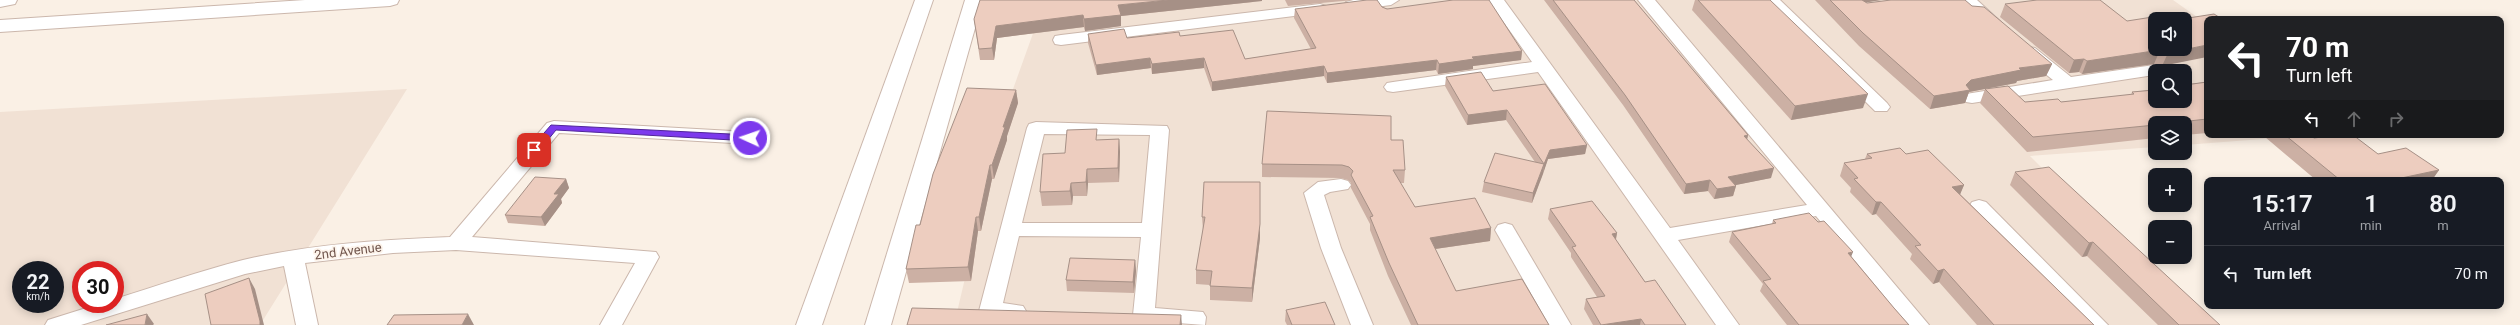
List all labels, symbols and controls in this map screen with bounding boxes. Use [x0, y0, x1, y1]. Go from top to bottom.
map controls [2148, 12, 2192, 264]
button: sound [2148, 12, 2192, 56]
text: 70 m [2286, 31, 2349, 64]
icon: left [2220, 32, 2272, 84]
button: search [2148, 64, 2192, 108]
text: Turn left [2286, 65, 2352, 86]
icon: left [2301, 108, 2323, 130]
icon: ahead [2343, 108, 2365, 130]
icon: right [2385, 108, 2407, 130]
button: layers [2148, 116, 2192, 160]
position arrow [729, 117, 771, 159]
pin [517, 133, 551, 167]
icon: arrive [523, 139, 545, 161]
button: + [2148, 168, 2192, 212]
text: 15:17 [2251, 190, 2313, 218]
text: 1 [2364, 190, 2378, 218]
text: 80 [2429, 190, 2457, 218]
text: Arrival [2264, 218, 2301, 233]
text: min [2360, 218, 2382, 233]
text: m [2437, 218, 2449, 233]
button: − [2148, 220, 2192, 264]
street label: 2nd Avenue [314, 239, 383, 263]
speed limit sign: 30 [72, 261, 124, 313]
icon: left [2220, 263, 2242, 285]
text: Turn left [2254, 265, 2311, 283]
text: 70 m [2454, 265, 2488, 283]
text: 22 [27, 270, 49, 294]
text: km/h [26, 291, 50, 302]

